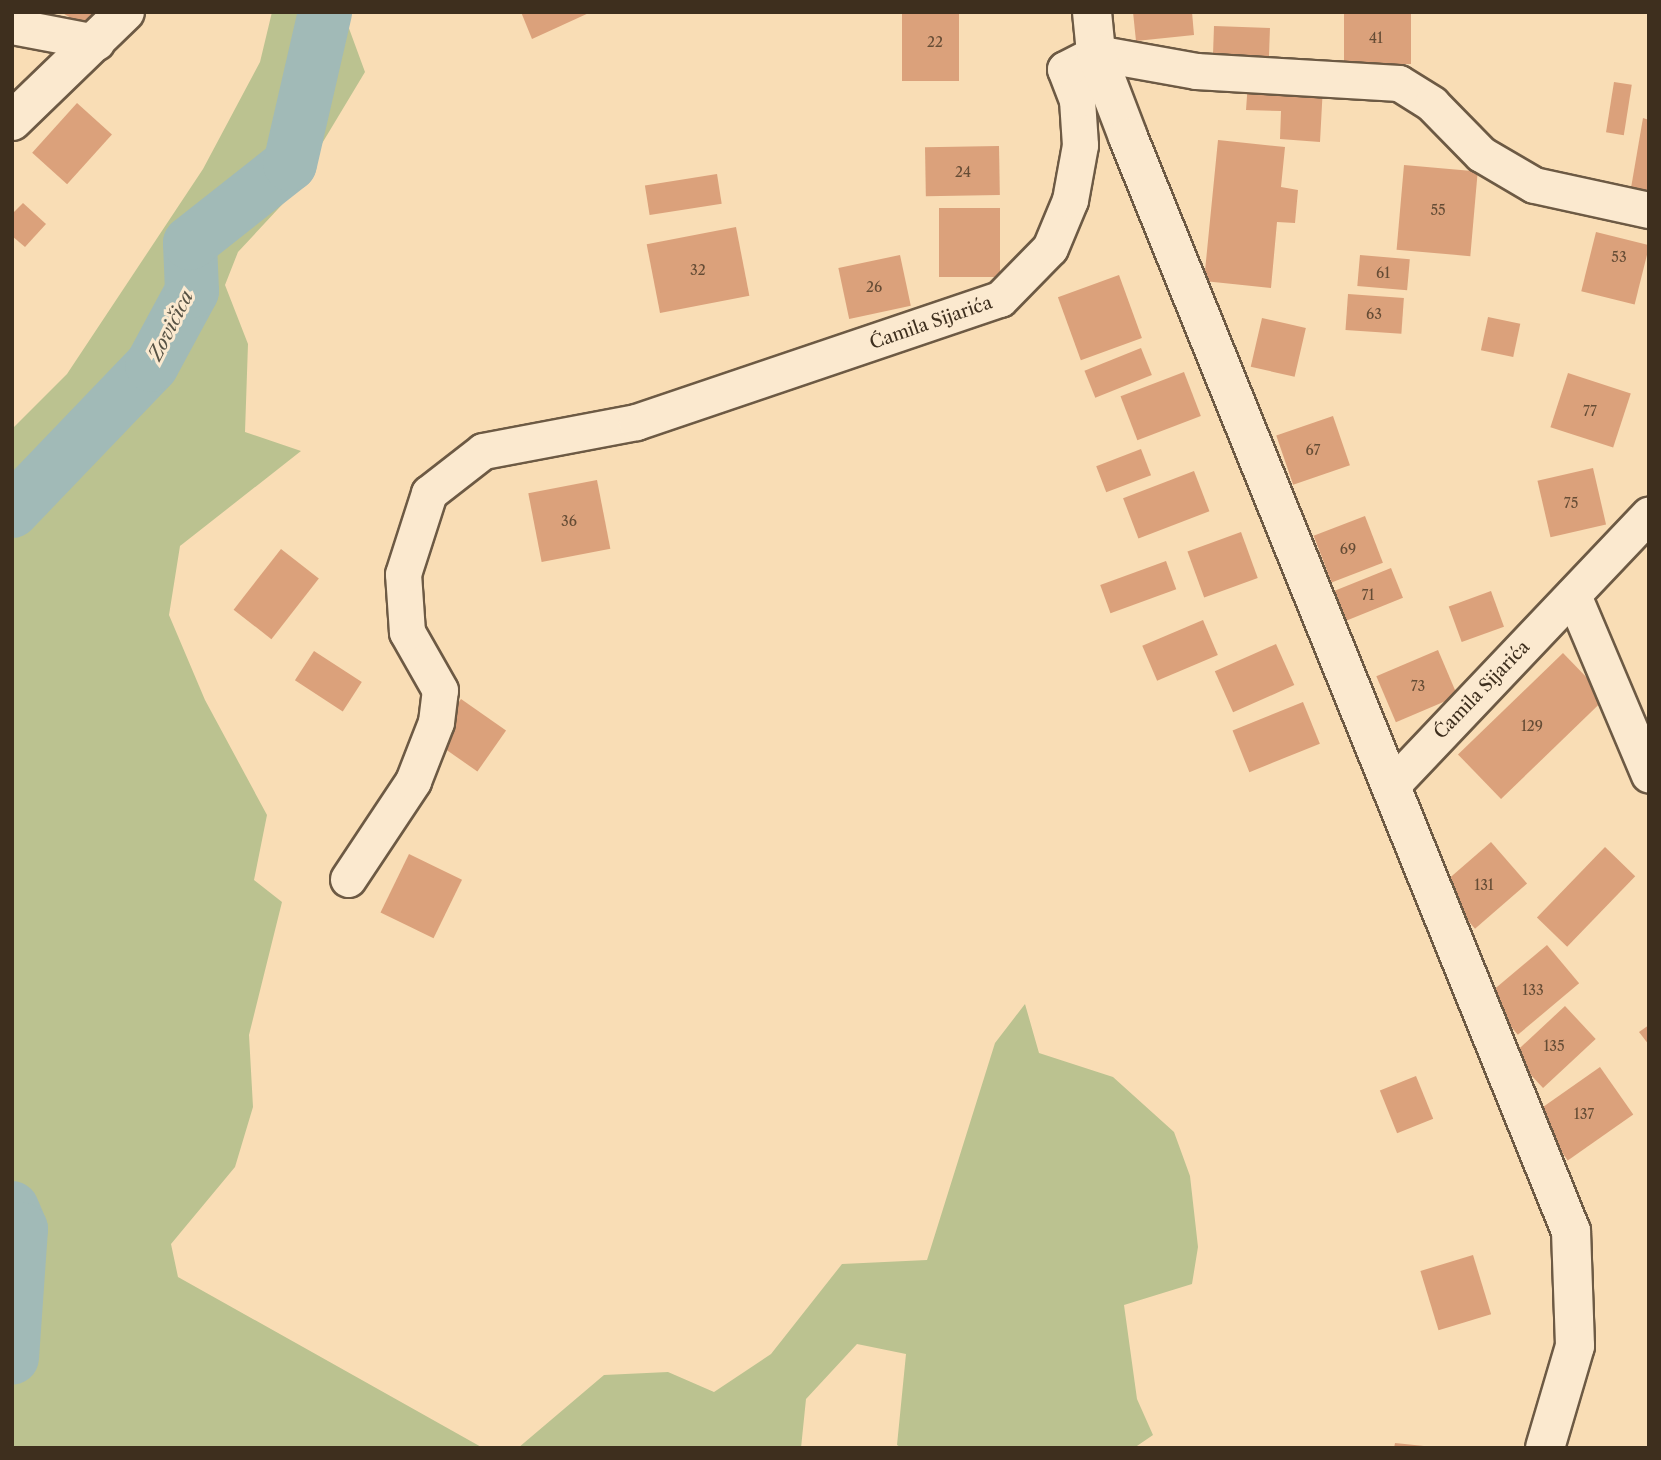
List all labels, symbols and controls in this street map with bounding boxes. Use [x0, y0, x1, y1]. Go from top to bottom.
house number: 41 [1369, 30, 1383, 46]
house number: 22 [927, 34, 943, 50]
house number: 24 [955, 164, 971, 180]
house number: 55 [1430, 202, 1446, 218]
house number: 53 [1611, 249, 1627, 265]
house number: 32 [690, 262, 706, 278]
house number: 61 [1376, 265, 1390, 281]
house number: 26 [866, 279, 882, 295]
water label: Zovičica [144, 287, 198, 365]
street label: Ćamila Sijarića [867, 292, 995, 354]
house number: 63 [1366, 306, 1382, 322]
house number: 77 [1583, 403, 1597, 419]
house number: 67 [1306, 442, 1320, 458]
house number: 75 [1564, 495, 1578, 511]
house number: 36 [561, 513, 577, 529]
house number: 69 [1340, 541, 1356, 557]
house number: 71 [1362, 587, 1374, 603]
street label: Ćamila Sijarića [1430, 636, 1534, 744]
house number: 73 [1411, 678, 1425, 694]
house number: 129 [1521, 718, 1543, 734]
house number: 131 [1474, 877, 1494, 893]
house number: 133 [1522, 982, 1544, 998]
house number: 135 [1543, 1038, 1565, 1054]
house number: 137 [1574, 1106, 1594, 1122]

